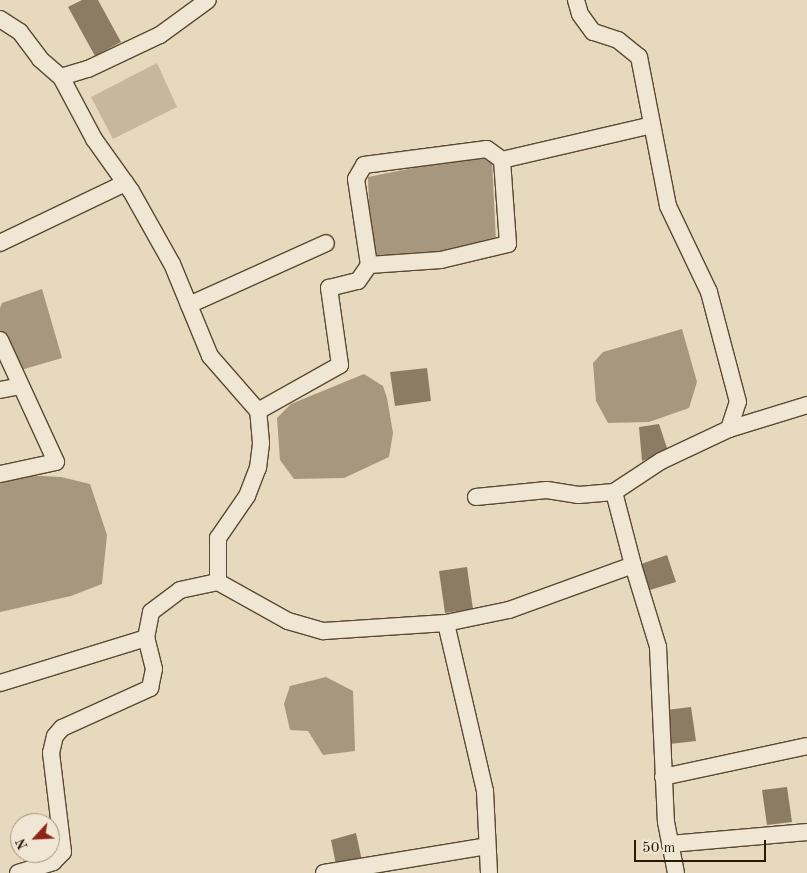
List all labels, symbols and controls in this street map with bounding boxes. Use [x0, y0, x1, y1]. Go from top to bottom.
north arrow [10, 813, 60, 863]
scale bar [637, 830, 770, 862]
text: N [14, 836, 31, 852]
text: 50 m [642, 841, 676, 856]

